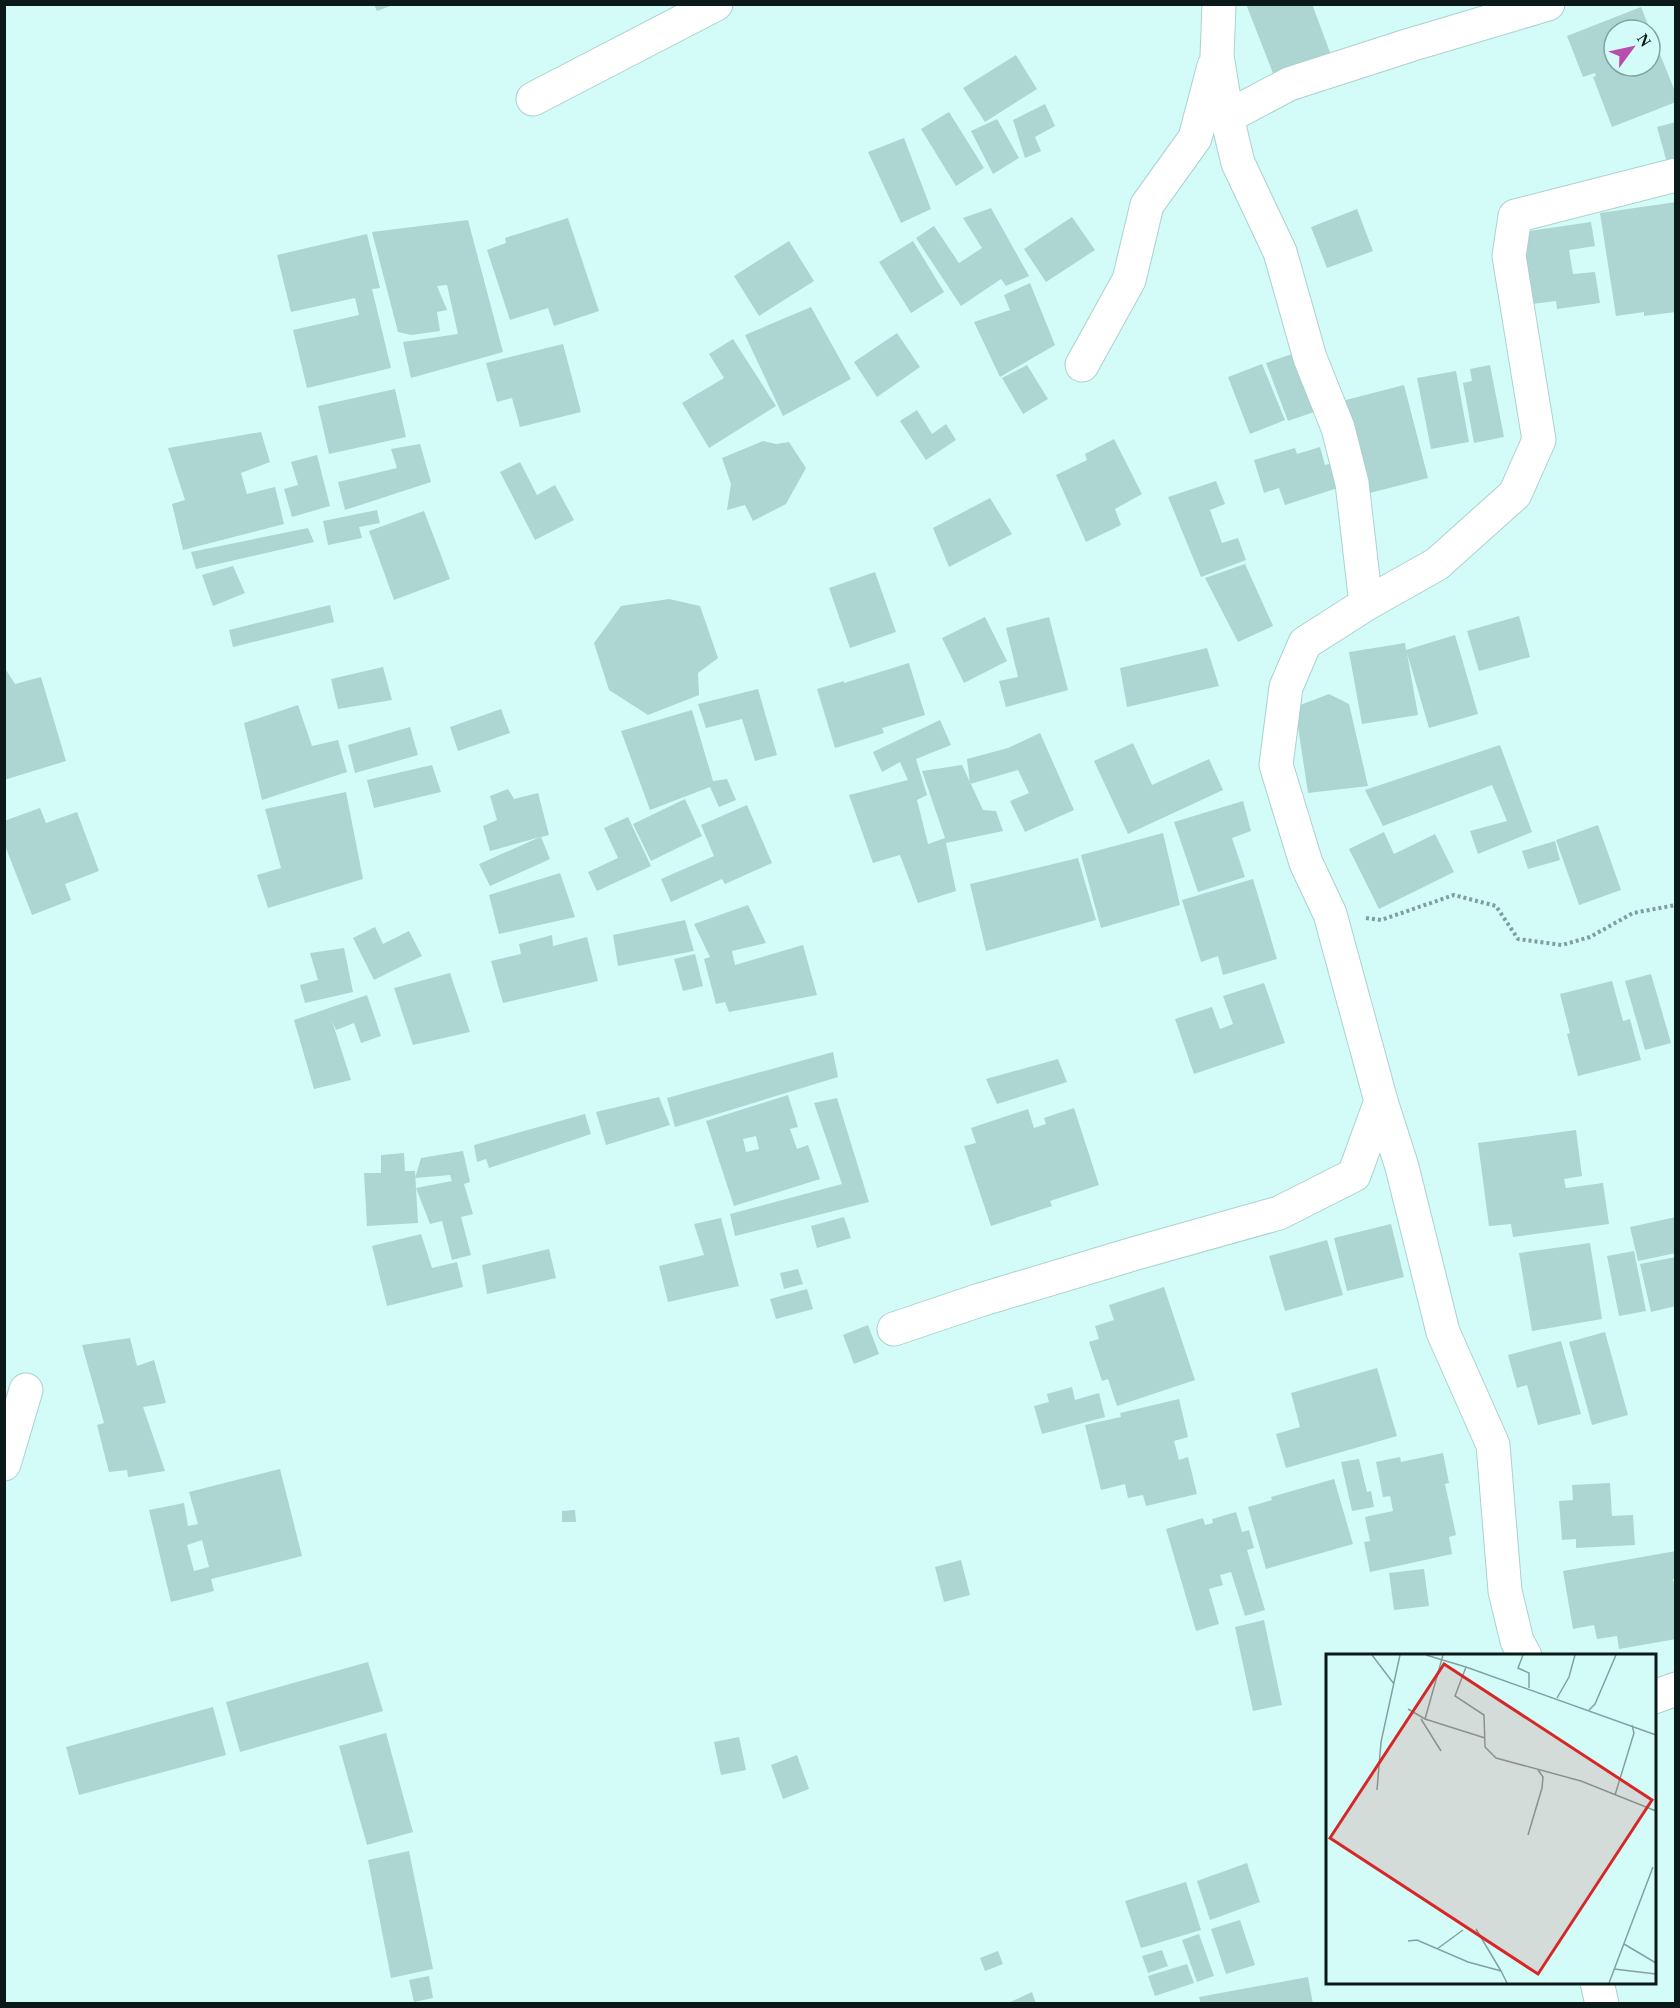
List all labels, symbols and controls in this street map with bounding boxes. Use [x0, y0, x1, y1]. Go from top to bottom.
north arrow [1602, 18, 1662, 78]
text: N [1634, 31, 1655, 50]
inset map [1326, 1654, 1656, 1984]

